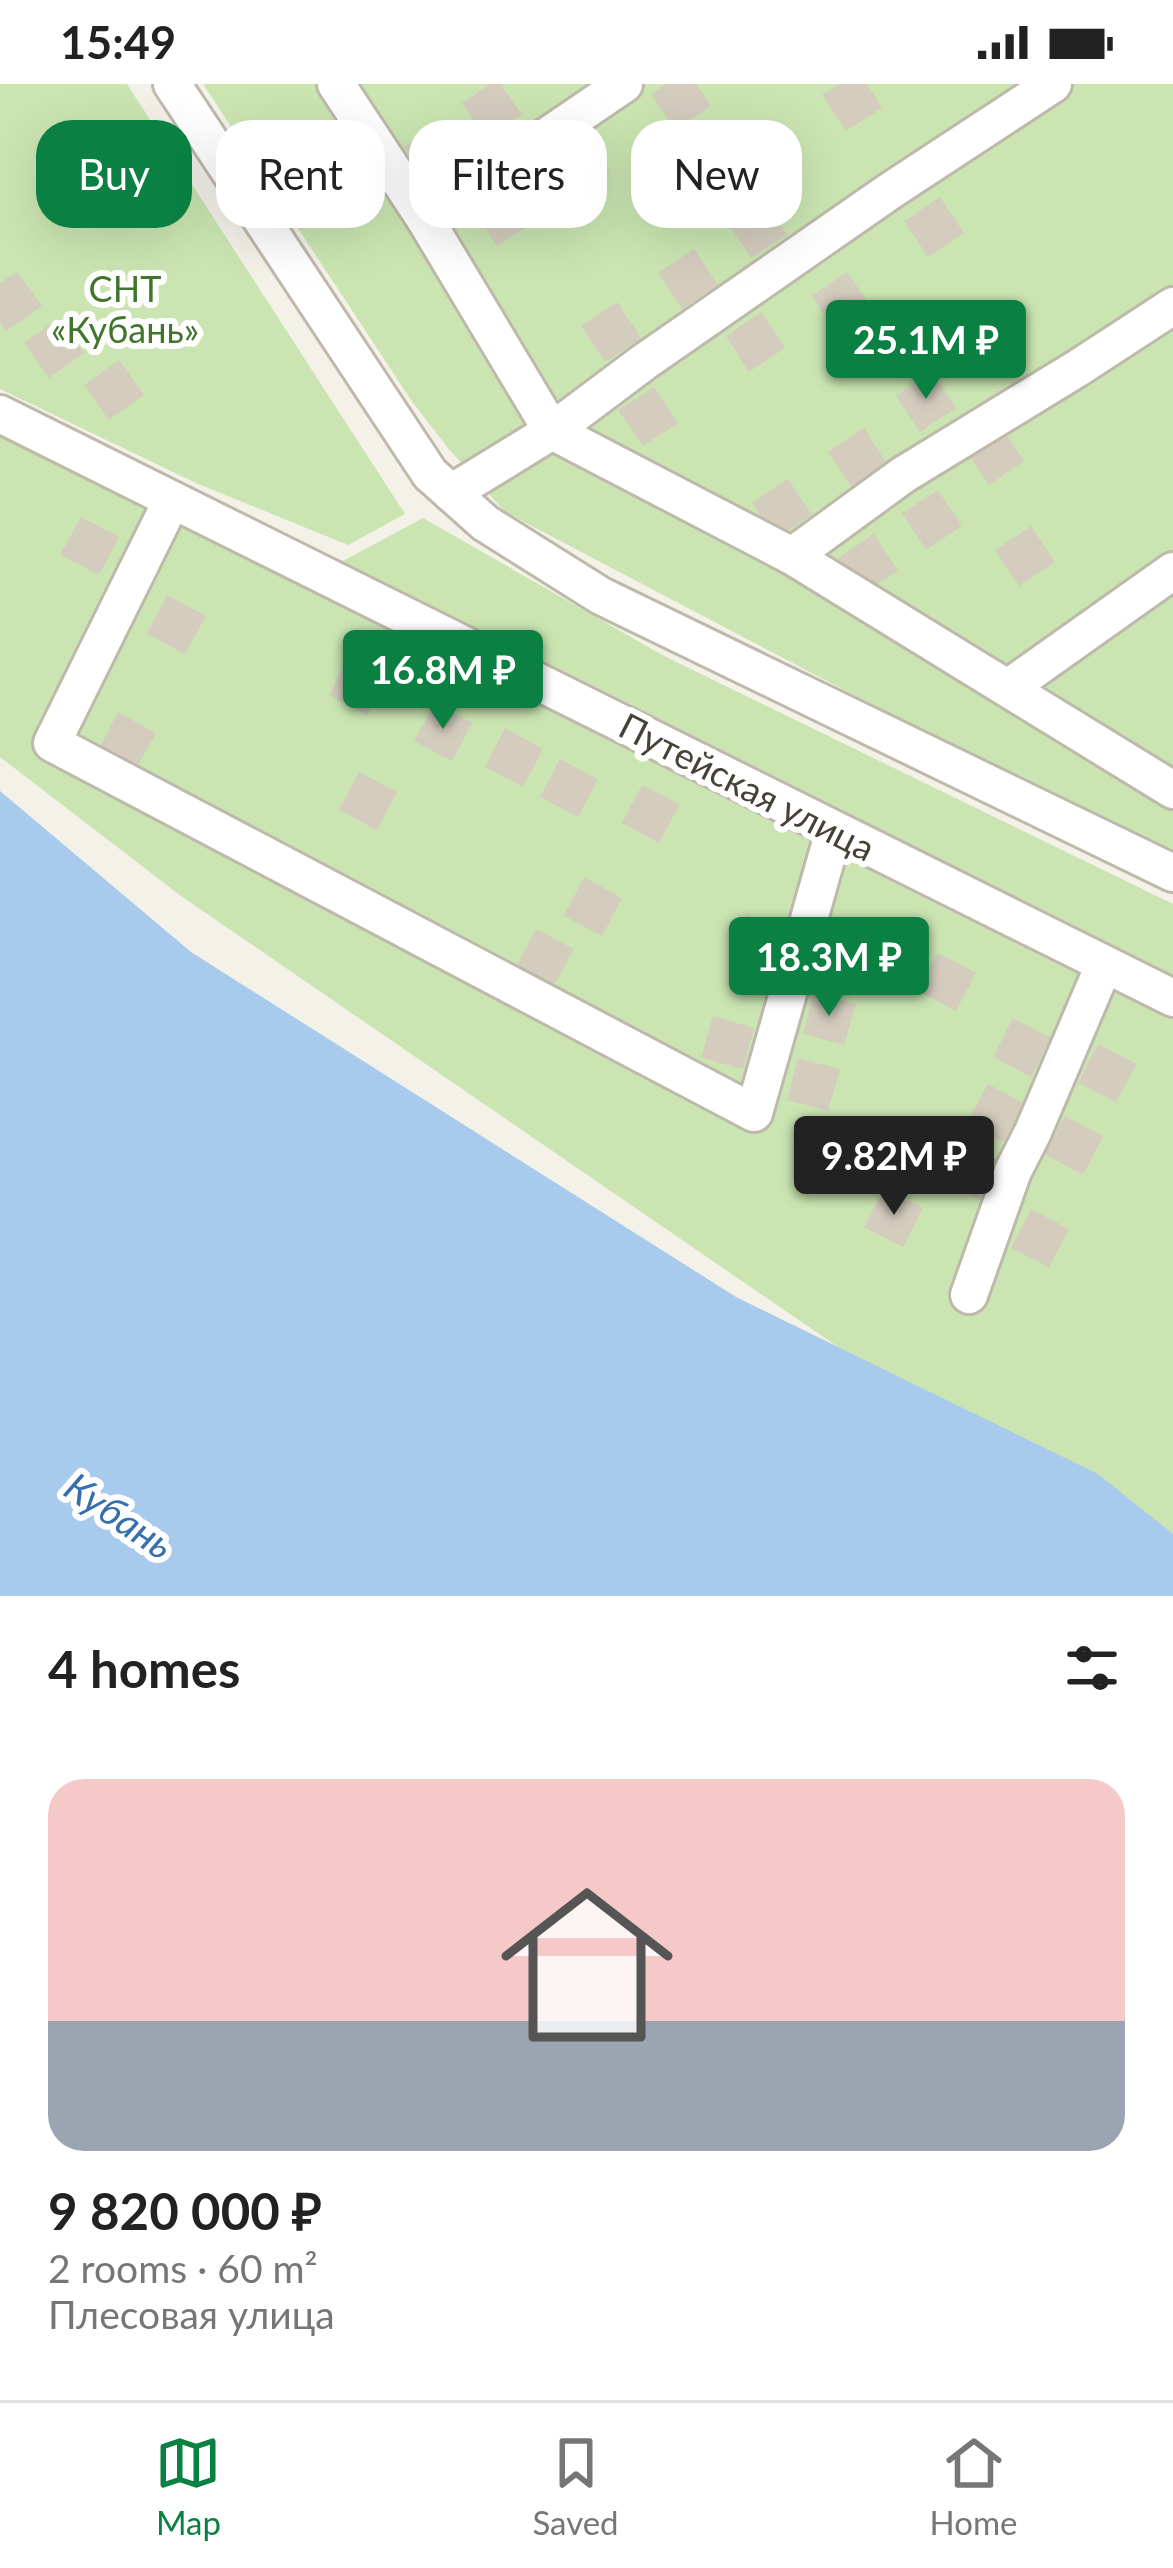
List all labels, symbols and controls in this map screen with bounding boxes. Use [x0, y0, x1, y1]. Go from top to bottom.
text: 15:49 [60, 15, 176, 69]
chip: Buy [36, 120, 192, 228]
chip: Rent [216, 120, 385, 228]
chip: Filters [409, 120, 607, 228]
chip: New [631, 120, 802, 228]
park label: СНТ «Кубань» [51, 266, 199, 351]
pin: 25.1M ₽ [815, 300, 1037, 402]
text: 25.1M ₽ [853, 316, 999, 362]
pin: 16.8M ₽ [332, 630, 554, 732]
text: 16.8M ₽ [370, 646, 516, 692]
street label: Путейская улица [612, 703, 883, 869]
pin: 18.3M ₽ [718, 917, 940, 1019]
text: 18.3M ₽ [756, 933, 902, 979]
pin: 9.82M ₽ [783, 1116, 1005, 1218]
text: 9.82M ₽ [821, 1132, 967, 1178]
water label: Кубань [57, 1462, 182, 1568]
icon: filters [1059, 1635, 1125, 1701]
text: 4 homes [48, 1638, 240, 1699]
icon: home [479, 1857, 695, 2073]
text: 9 820 000 ₽ [48, 2180, 322, 2241]
text: 2 rooms · 60 m² [48, 2245, 318, 2291]
text: Плесовая улица [48, 2291, 335, 2337]
tab: Map [155, 2430, 221, 2542]
tab: Saved [532, 2430, 619, 2542]
tab: Home [930, 2430, 1018, 2542]

